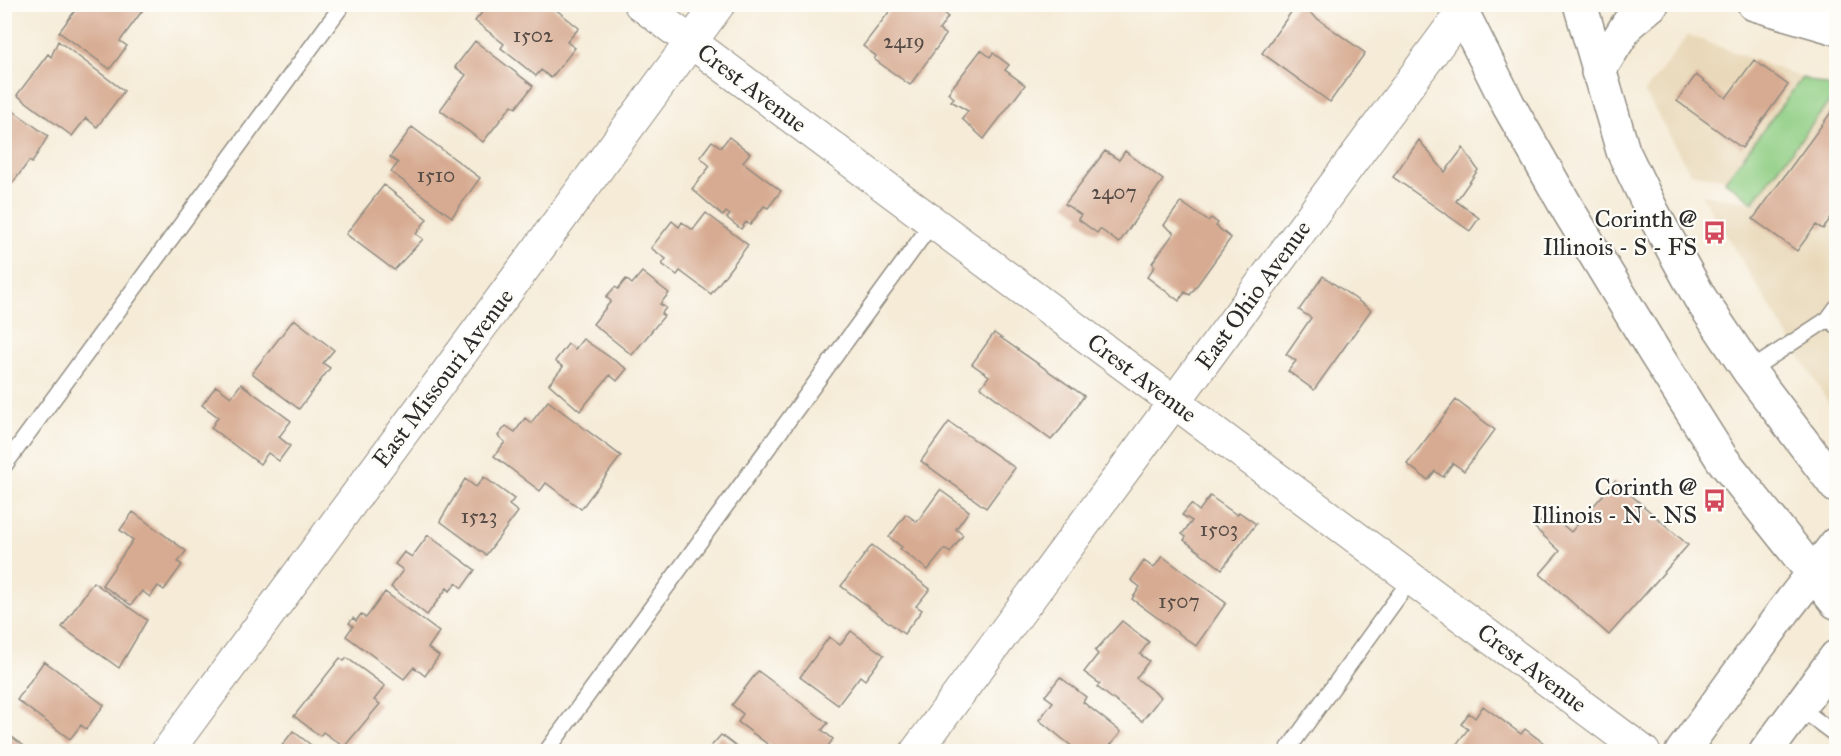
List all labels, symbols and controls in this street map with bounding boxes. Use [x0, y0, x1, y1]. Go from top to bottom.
house number: 1502 [513, 22, 554, 48]
house number: 2419 [883, 28, 925, 54]
street label: Crest Avenue [691, 37, 813, 139]
house number: 1510 [417, 162, 455, 188]
house number: 2407 [1091, 179, 1137, 205]
place label: Corinth @ Illinois - S - FS [1543, 204, 1697, 262]
street label: East Ohio Avenue [1189, 214, 1317, 376]
bus stop icon: Corinth @ Illinois - S - FS [1702, 220, 1728, 246]
street label: East Missouri Avenue [366, 283, 520, 473]
street label: Crest Avenue [1081, 327, 1203, 429]
place label: Corinth @ Illinois - N - NS [1532, 472, 1697, 530]
bus stop icon: Corinth @ Illinois - N - NS [1702, 488, 1728, 514]
house number: 1523 [461, 503, 497, 529]
house number: 1503 [1200, 516, 1238, 542]
house number: 1507 [1158, 588, 1200, 614]
street label: Crest Avenue [1471, 617, 1593, 719]

